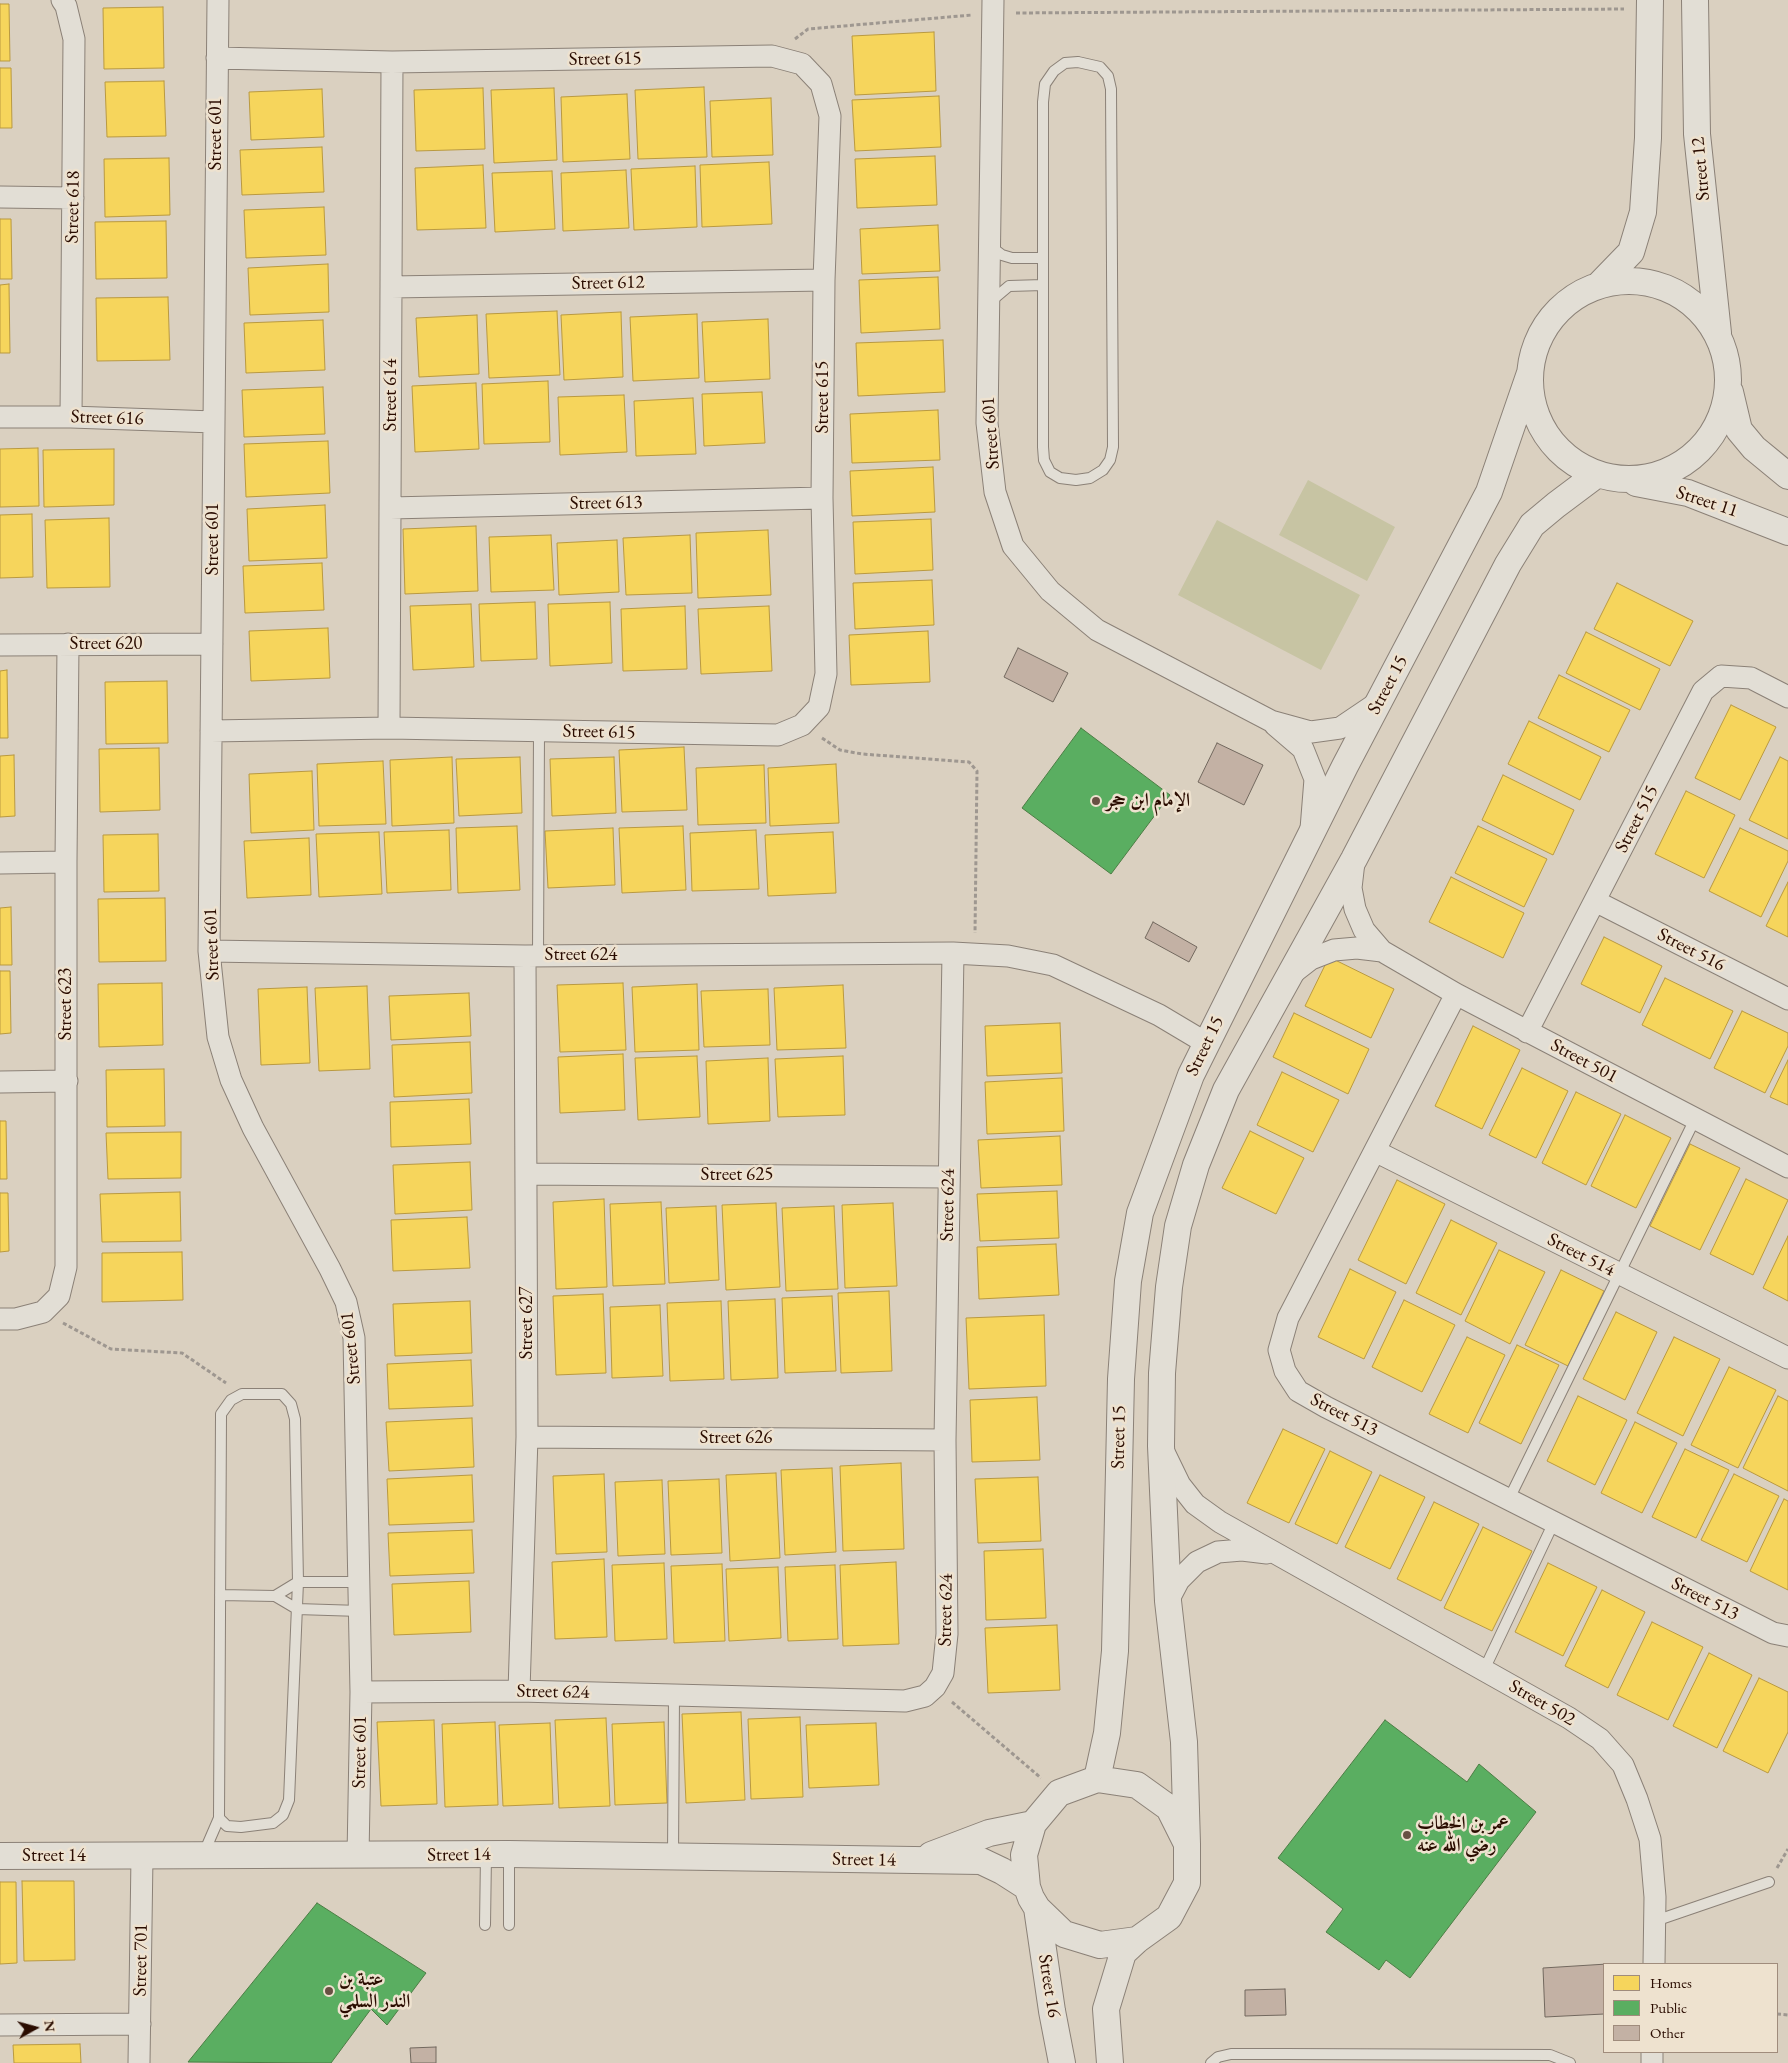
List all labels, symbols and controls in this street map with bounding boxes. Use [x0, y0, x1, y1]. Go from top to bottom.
street label: Street 615 [568, 47, 642, 71]
street label: Street 601 [205, 98, 227, 170]
street label: Street 12 [1687, 136, 1715, 202]
street label: Street 618 [61, 170, 85, 244]
street label: Street 612 [571, 271, 645, 295]
street label: Street 614 [380, 359, 402, 431]
street label: Street 615 [812, 361, 834, 433]
street label: Street 601 [977, 396, 1005, 470]
street label: Street 616 [70, 405, 144, 431]
street label: Street 11 [1673, 481, 1741, 523]
street label: Street 613 [569, 491, 643, 515]
street label: Street 601 [202, 503, 224, 575]
street label: Street 620 [70, 633, 142, 655]
street label: Street 15 [1363, 651, 1413, 719]
street label: Street 615 [562, 720, 636, 744]
street label: Street 515 [1610, 781, 1664, 857]
place label: الإمام ابن حجر [1106, 790, 1190, 812]
marker: الإمام ابن حجر [1090, 795, 1102, 807]
street label: Street 601 [199, 907, 225, 981]
street label: Street 516 [1653, 923, 1729, 977]
street label: Street 624 [545, 944, 617, 966]
street label: Street 623 [55, 968, 77, 1040]
street label: Street 15 [1181, 1012, 1229, 1080]
street label: Street 501 [1546, 1034, 1622, 1088]
street label: Street 625 [701, 1164, 773, 1186]
street label: Street 624 [936, 1168, 960, 1242]
street label: Street 514 [1543, 1228, 1619, 1282]
street label: Street 627 [516, 1287, 538, 1359]
street label: Street 601 [336, 1311, 366, 1385]
street label: Street 513 [1306, 1388, 1382, 1442]
street label: Street 15 [1107, 1405, 1131, 1469]
street label: Street 626 [700, 1427, 772, 1449]
street label: Street 513 [1667, 1572, 1743, 1626]
street label: Street 624 [934, 1573, 958, 1647]
street label: Street 502 [1505, 1675, 1579, 1731]
street label: Street 624 [516, 1680, 590, 1704]
street label: Street 601 [348, 1715, 372, 1789]
place label: عمر بن الخطاب رضي الله عنه [1417, 1813, 1509, 1857]
marker: عمر بن الخطاب رضي الله عنه [1401, 1829, 1413, 1841]
street label: Street 14 [427, 1843, 491, 1867]
street label: Street 14 [22, 1845, 86, 1867]
street label: Street 14 [832, 1848, 896, 1872]
street label: Street 701 [129, 1923, 153, 1997]
street label: Street 16 [1033, 1953, 1065, 2019]
legend [1603, 1963, 1778, 2053]
place label: عتبة بن الندر السلمي [339, 1969, 410, 2013]
text: Homes [1650, 1973, 1692, 1992]
marker: عتبة بن الندر السلمي [323, 1985, 335, 1997]
text: Public [1650, 1998, 1687, 2017]
north arrow [10, 2003, 60, 2053]
text: N [40, 2019, 60, 2033]
text: Other [1650, 2023, 1685, 2042]

